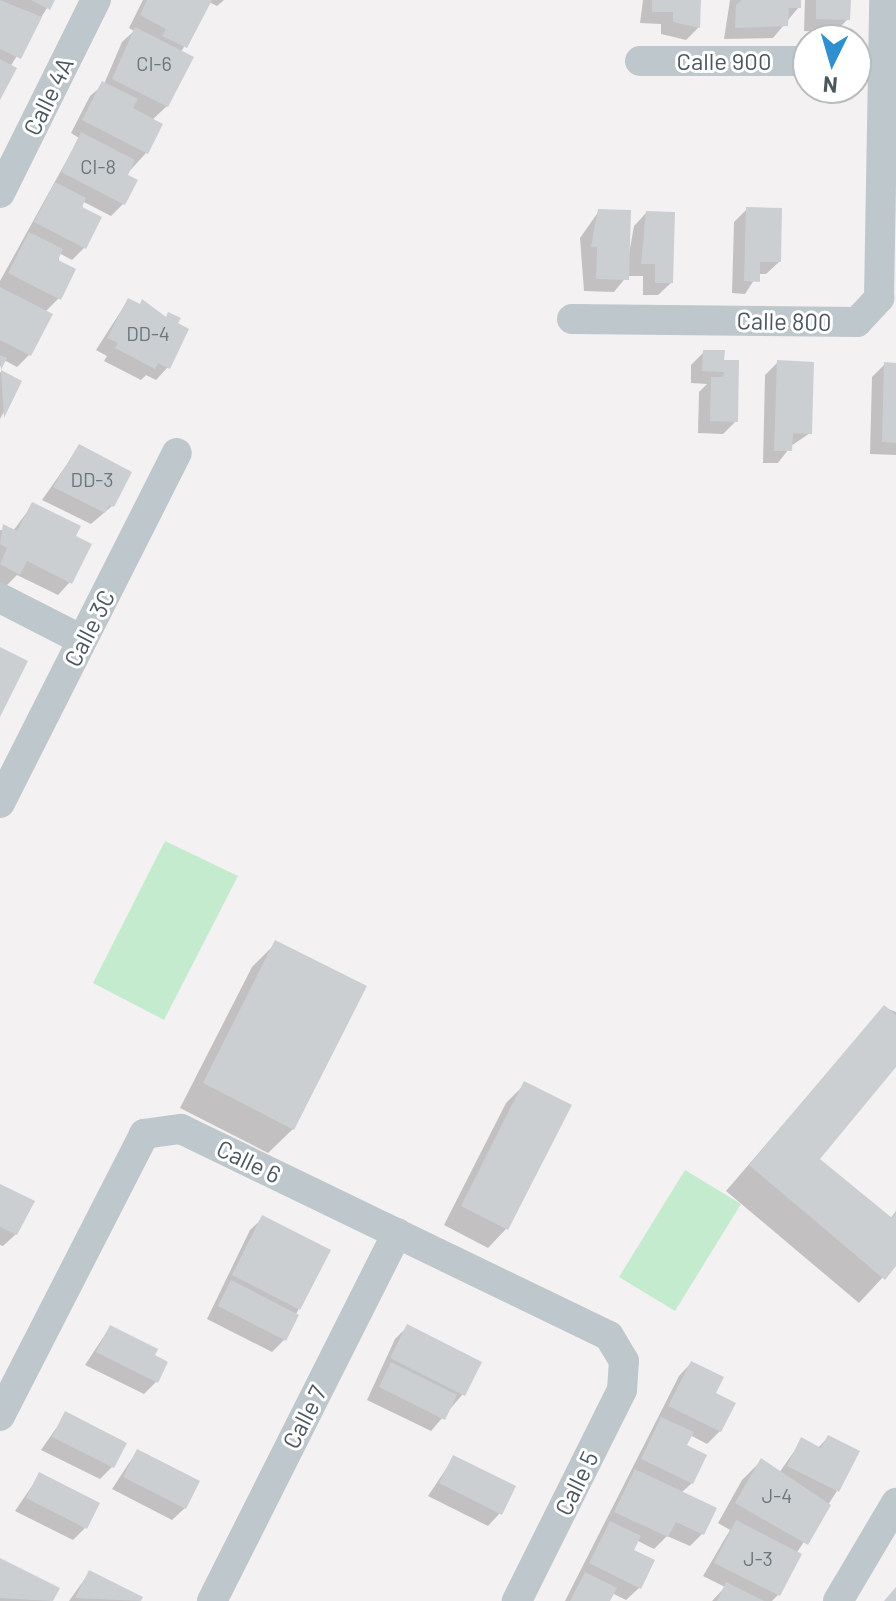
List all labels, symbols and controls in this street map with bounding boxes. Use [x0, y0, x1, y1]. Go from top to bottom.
north arrow [792, 24, 872, 104]
street label: Calle 900 [677, 47, 771, 75]
house number: CI-6 [136, 51, 172, 75]
street label: Calle 4A [17, 52, 79, 140]
text: N [822, 72, 839, 100]
house number: CI-8 [80, 154, 116, 178]
street label: Calle 800 [736, 306, 832, 336]
house number: DD-4 [126, 321, 170, 345]
house number: DD-3 [71, 467, 113, 491]
street label: Calle 3C [58, 585, 120, 671]
street label: Calle 6 [212, 1133, 286, 1189]
street label: Calle 7 [276, 1381, 332, 1453]
street label: Calle 5 [548, 1446, 604, 1520]
house number: J-4 [762, 1483, 792, 1507]
house number: J-3 [743, 1546, 773, 1570]

